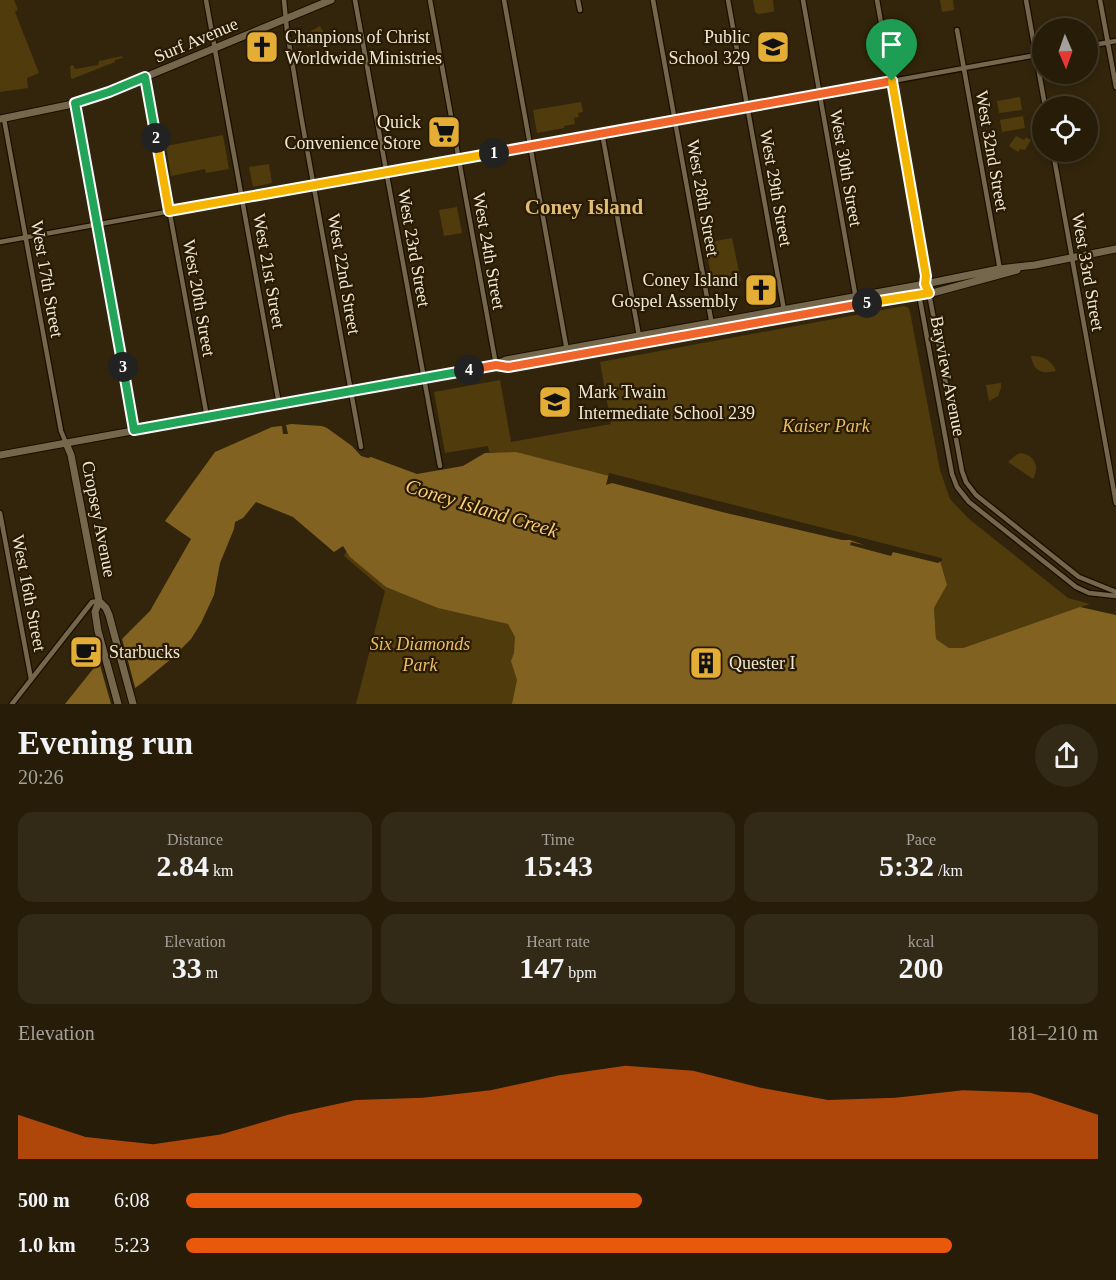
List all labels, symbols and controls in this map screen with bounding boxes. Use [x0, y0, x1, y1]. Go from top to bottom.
street label: Surf Avenue [151, 13, 241, 67]
north arrow [1032, 18, 1098, 84]
map controls [1032, 18, 1098, 162]
pin [866, 19, 917, 81]
place label: Chanpions of Christ Worldwide Ministries [285, 27, 442, 68]
place label: Public School 329 [668, 27, 750, 68]
icon: arrive [875, 28, 908, 61]
church icon: Chanpions of Christ Worldwide Ministries [244, 29, 280, 65]
school or university icon: Public School 329 [755, 29, 791, 65]
street label: West 32nd Street [972, 89, 1012, 213]
button: locate [1032, 96, 1098, 162]
street label: West 30th Street [826, 108, 866, 228]
place label: Quick Convenience Store [285, 112, 421, 153]
supermarket icon: Quick Convenience Store [426, 114, 462, 150]
pin: 2 [141, 123, 171, 153]
street label: West 29th Street [756, 128, 796, 248]
text: 2 [152, 129, 160, 146]
pin: 1 [479, 138, 509, 168]
street label: West 28th Street [683, 138, 723, 258]
text: 1 [490, 144, 498, 161]
street label: West 23rd Street [394, 187, 434, 309]
street label: West 24th Street [469, 191, 509, 311]
district label: Coney Island [525, 195, 644, 219]
street label: West 33rd Street [1068, 211, 1108, 333]
street label: West 21st Street [249, 212, 289, 330]
street label: West 22nd Street [324, 212, 364, 336]
street label: West 17th Street [27, 219, 67, 339]
street label: West 20th Street [179, 238, 219, 358]
place label: Coney Island Gospel Assembly [611, 270, 738, 311]
church icon: Coney Island Gospel Assembly [743, 272, 779, 308]
pin: 5 [852, 288, 882, 318]
text: 5 [863, 294, 871, 311]
street label: Bayview Avenue [927, 314, 969, 438]
pin: 3 [108, 352, 138, 382]
pin: 4 [454, 355, 484, 385]
text: 3 [119, 358, 127, 375]
text: 4 [465, 361, 473, 378]
place label: Mark Twain Intermediate School 239 [578, 382, 755, 423]
school or university icon: Mark Twain Intermediate School 239 [537, 384, 573, 420]
park label: Kaiser Park [781, 416, 871, 436]
street label: Cropsey Avenue [78, 459, 120, 579]
water label: Coney Island Creek [403, 474, 562, 543]
street label: West 16th Street [8, 533, 50, 653]
cafe icon: Starbucks [68, 634, 104, 670]
park label: Six Diamonds Park [370, 634, 470, 675]
place label: Starbucks [109, 642, 180, 662]
building icon: Quester I [688, 645, 724, 681]
place label: Quester I [729, 653, 795, 673]
button: share [1035, 724, 1098, 787]
text: Evening run [18, 725, 193, 761]
text: 20:26 [18, 766, 64, 788]
text: Distance [167, 831, 223, 848]
text: Time [541, 831, 575, 848]
text: Pace [906, 831, 936, 848]
text: 2.84 [157, 849, 209, 882]
text: 15:43 [523, 849, 593, 882]
text: 5:32 [879, 849, 934, 882]
text: km [209, 862, 233, 879]
text: /km [934, 862, 963, 879]
text: Elevation [164, 933, 226, 950]
text: Heart rate [526, 933, 590, 950]
text: kcal [908, 933, 934, 950]
text: 33 [172, 951, 202, 984]
text: 147 [519, 951, 564, 984]
text: 200 [899, 951, 944, 984]
text: m [202, 964, 218, 981]
text: bpm [564, 964, 597, 981]
text: Elevation [18, 1022, 95, 1044]
text: 181–210 m [1007, 1022, 1098, 1044]
text: 500 m [18, 1189, 70, 1211]
text: 6:08 [114, 1189, 150, 1211]
text: 1.0 km [18, 1234, 76, 1256]
text: 5:23 [114, 1234, 150, 1256]

